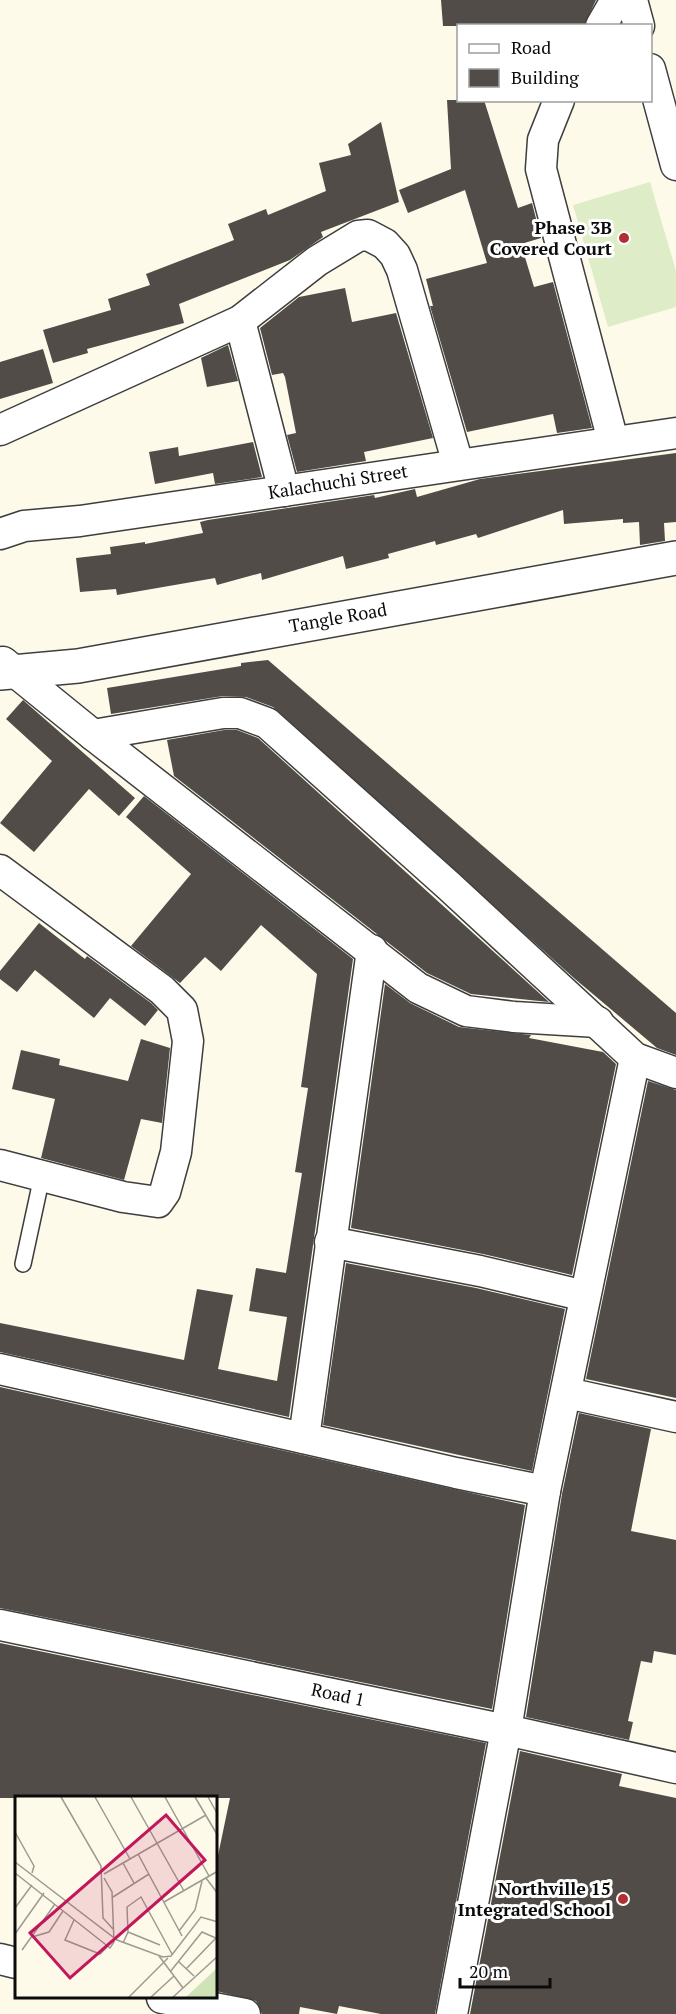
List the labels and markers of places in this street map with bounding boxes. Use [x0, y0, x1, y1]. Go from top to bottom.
place label: Phase 3B Covered Court [490, 215, 612, 260]
marker: Phase 3B Covered Court [617, 231, 631, 245]
place label: Northville 15 Integrated School [458, 1876, 611, 1921]
marker: Northville 15 Integrated School [616, 1892, 630, 1906]

